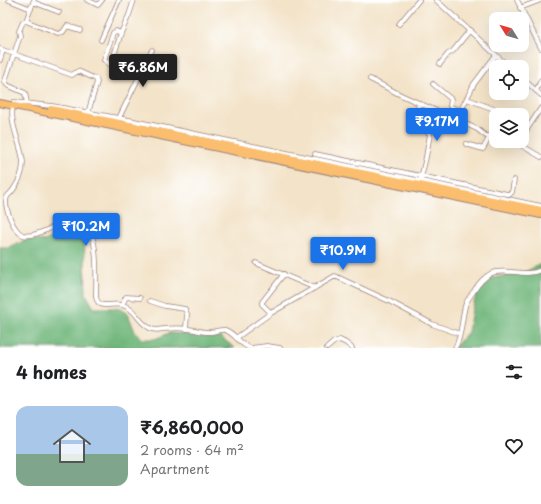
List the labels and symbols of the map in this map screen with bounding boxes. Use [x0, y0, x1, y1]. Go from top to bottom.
north arrow [489, 12, 529, 52]
pin: ₹6.86M [110, 54, 176, 88]
pin: ₹9.17M [404, 108, 470, 142]
pin: ₹10.2M [53, 213, 119, 247]
pin: ₹10.9M [310, 237, 376, 271]

